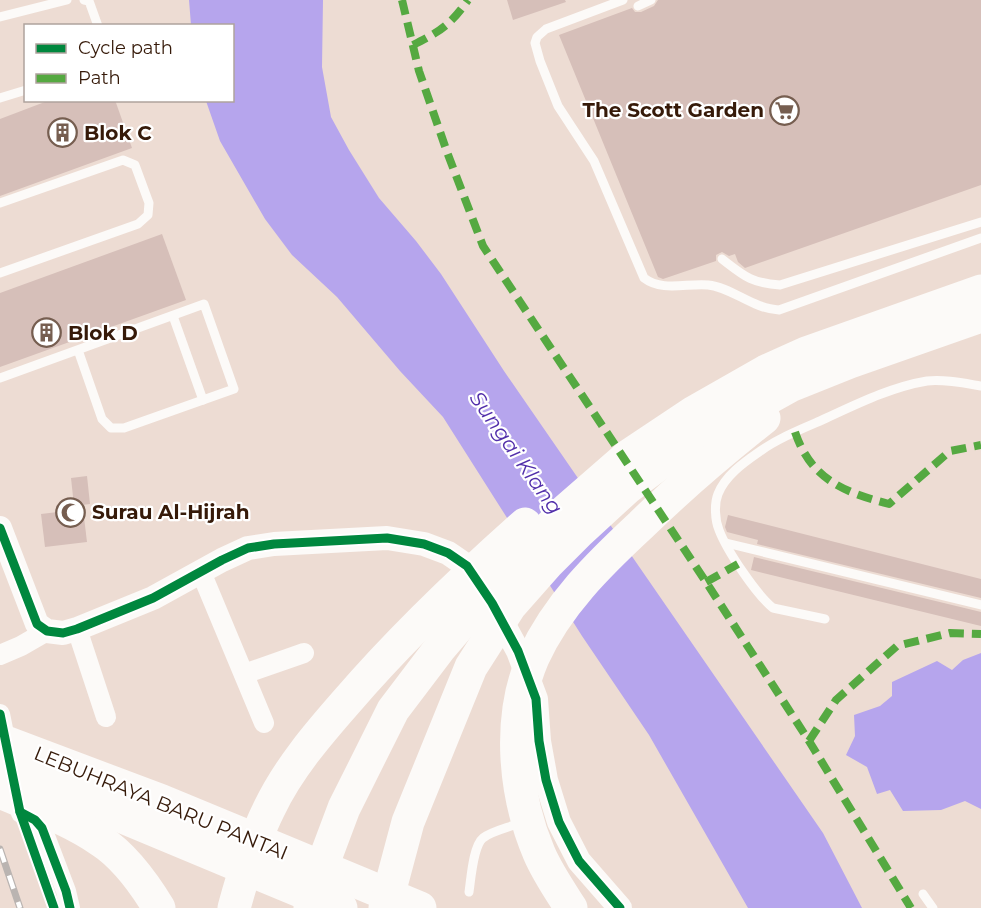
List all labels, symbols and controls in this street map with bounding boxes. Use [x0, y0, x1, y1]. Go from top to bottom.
legend [24, 24, 234, 102]
text: Cycle path [78, 37, 173, 59]
text: Path [78, 67, 121, 89]
supermarket icon: The Scott Garden [769, 94, 801, 126]
place label: The Scott Garden [583, 98, 764, 122]
building icon: Blok C [47, 117, 79, 149]
place label: Blok C [84, 121, 152, 145]
building icon: Blok D [31, 317, 63, 349]
place label: Blok D [68, 321, 138, 345]
water label: Sungai Klang [465, 386, 568, 519]
mosque icon: Surau Al-Hijrah [55, 496, 87, 528]
place label: Surau Al-Hijrah [92, 500, 249, 524]
street label: LEBUHRAYA BARU PANTAI [31, 741, 291, 865]

